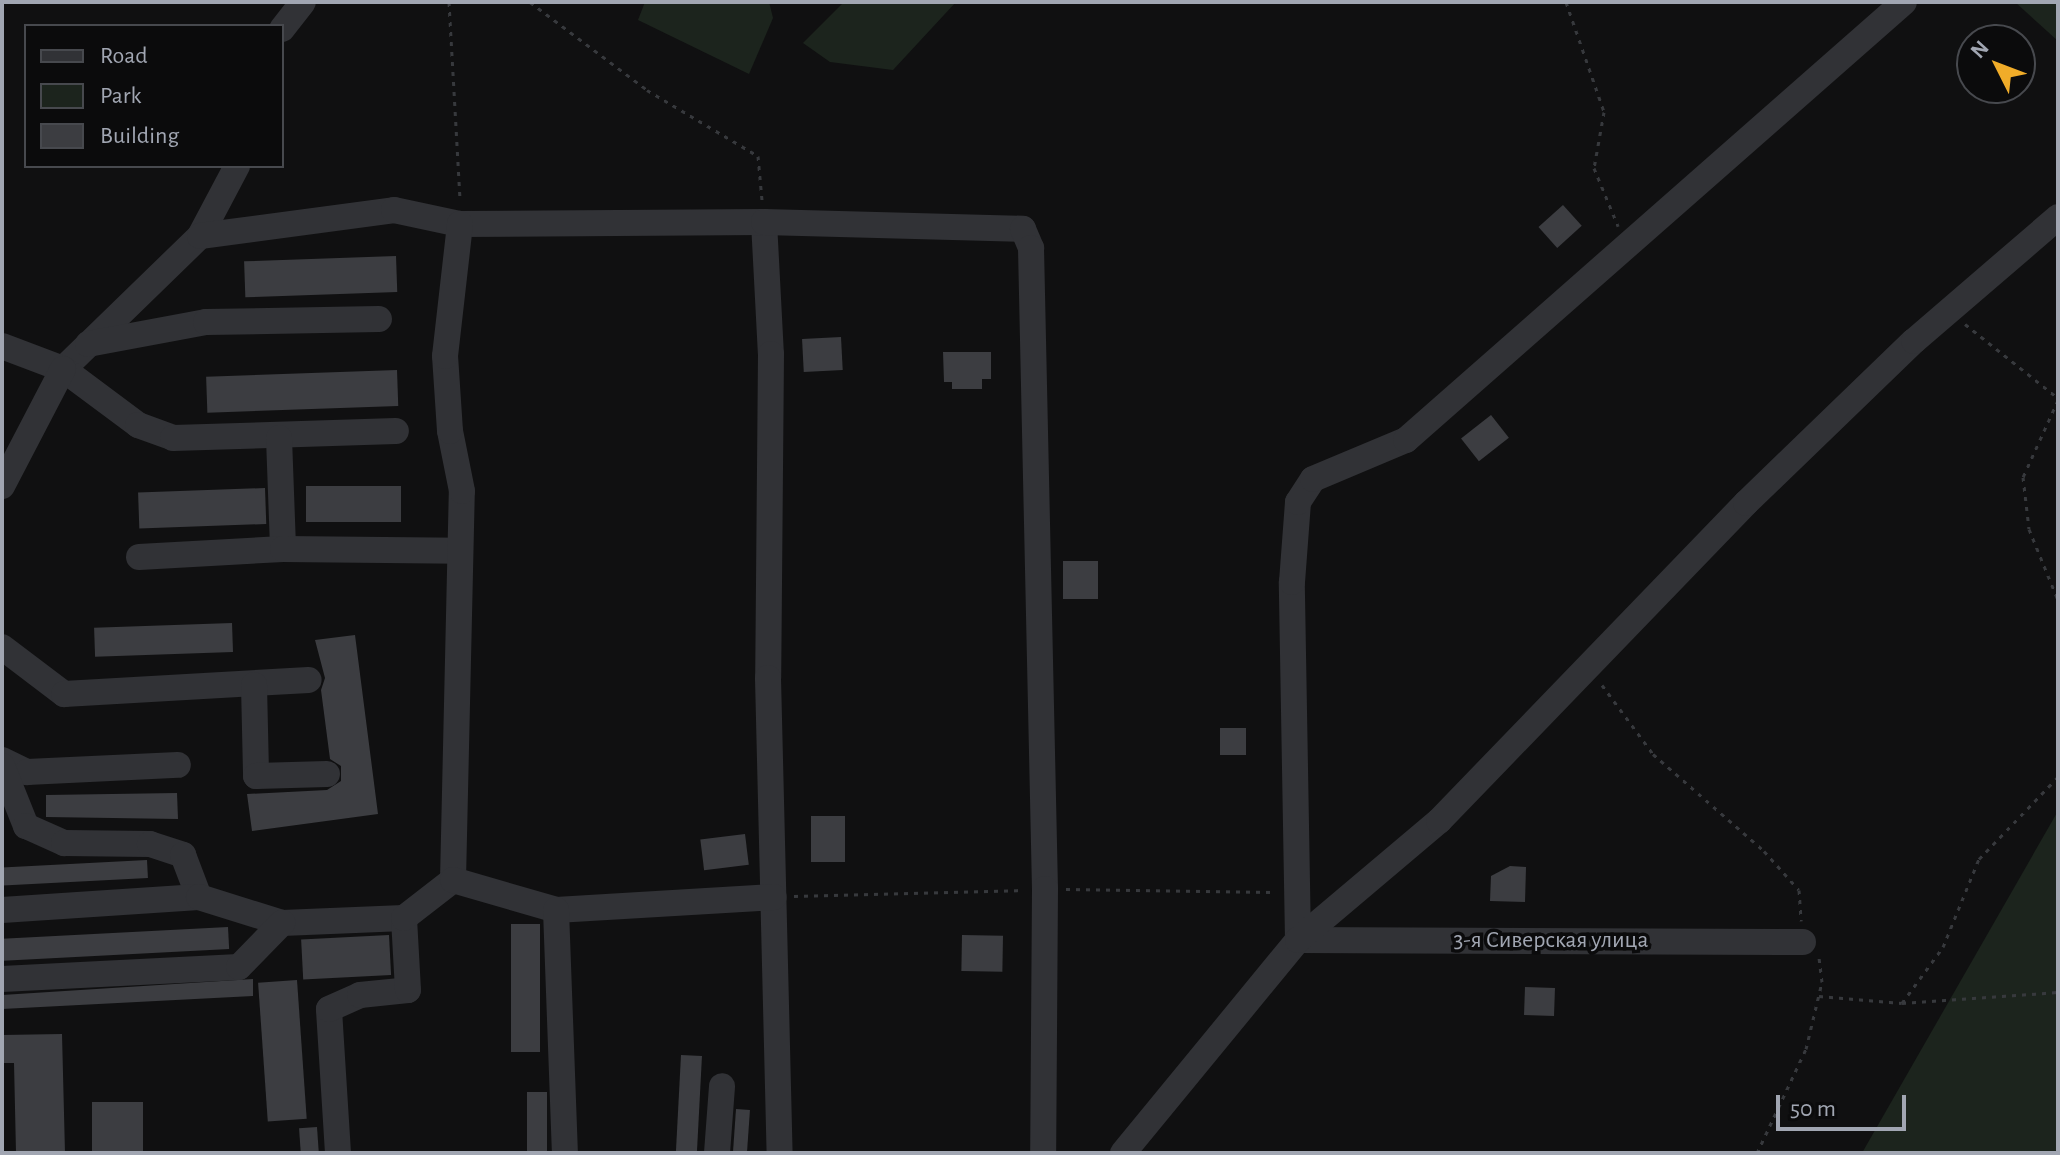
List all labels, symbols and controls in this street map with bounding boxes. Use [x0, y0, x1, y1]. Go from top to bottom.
legend [24, 24, 284, 168]
north arrow [1956, 24, 2036, 104]
text: N [1966, 36, 1993, 62]
text: Road [100, 44, 148, 68]
text: Park [100, 84, 141, 108]
text: Building [100, 124, 179, 148]
street label: 3-я Сиверская улица [1453, 927, 1649, 955]
scale bar [1780, 1079, 1910, 1129]
text: 50 m [1790, 1097, 1836, 1121]

